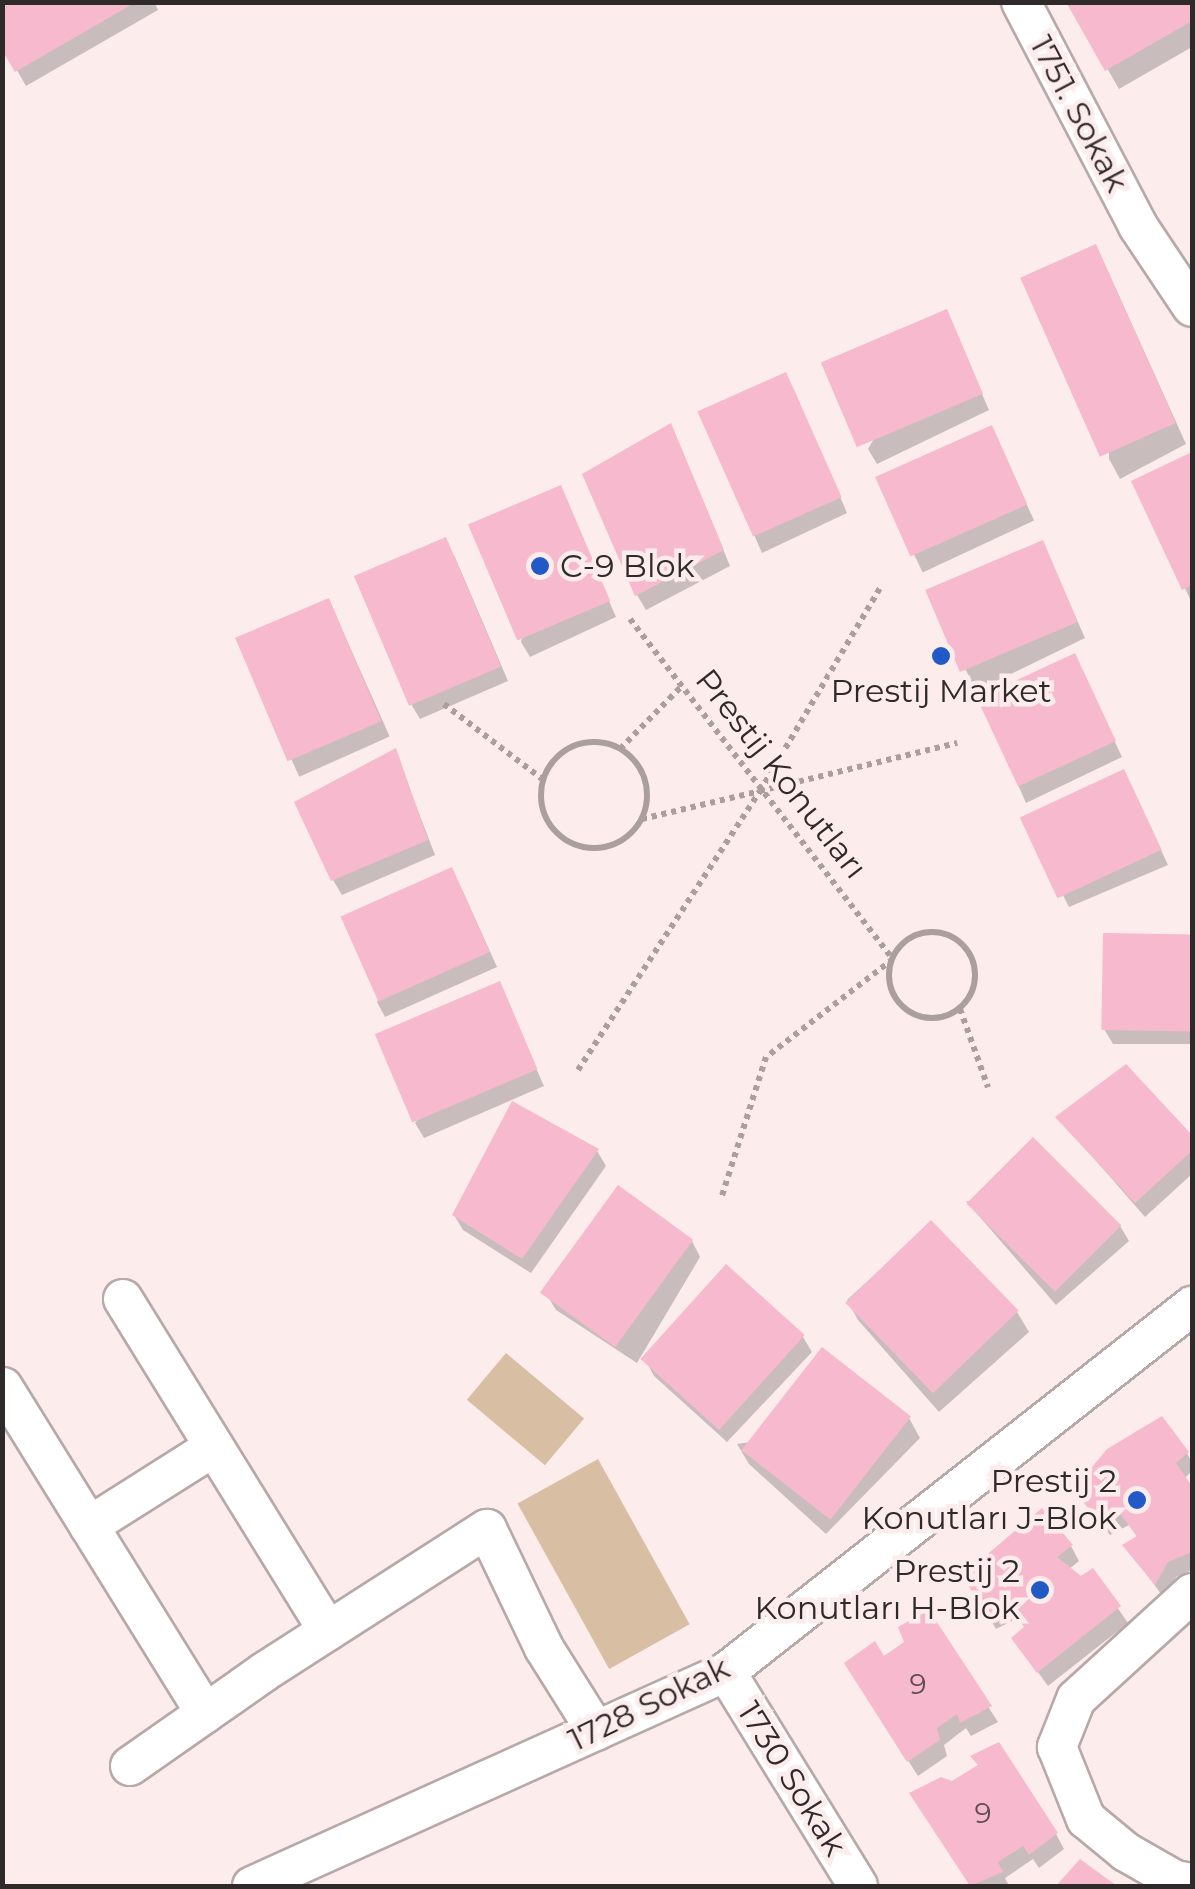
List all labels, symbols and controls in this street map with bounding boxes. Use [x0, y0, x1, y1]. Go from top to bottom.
street label: 1751. Sokak [1022, 29, 1136, 199]
place label: C-9 Blok [560, 547, 695, 585]
marker: C-9 Blok [529, 555, 551, 577]
marker: Prestij Market [930, 645, 952, 667]
street label: Prestij Konutları [687, 662, 875, 886]
place label: Prestij Market [830, 672, 1052, 710]
place label: Prestij 2 Konutları J-Blok [862, 1463, 1117, 1538]
marker: Prestij 2 Konutları J-Blok [1126, 1489, 1148, 1511]
place label: Prestij 2 Konutları H-Blok [755, 1553, 1020, 1628]
marker: Prestij 2 Konutları H-Blok [1029, 1579, 1051, 1601]
street label: 1728 Sokak [562, 1649, 736, 1759]
house number: 9 [909, 1667, 927, 1701]
street label: 1730 Sokak [730, 1695, 854, 1863]
house number: 9 [974, 1796, 992, 1830]

